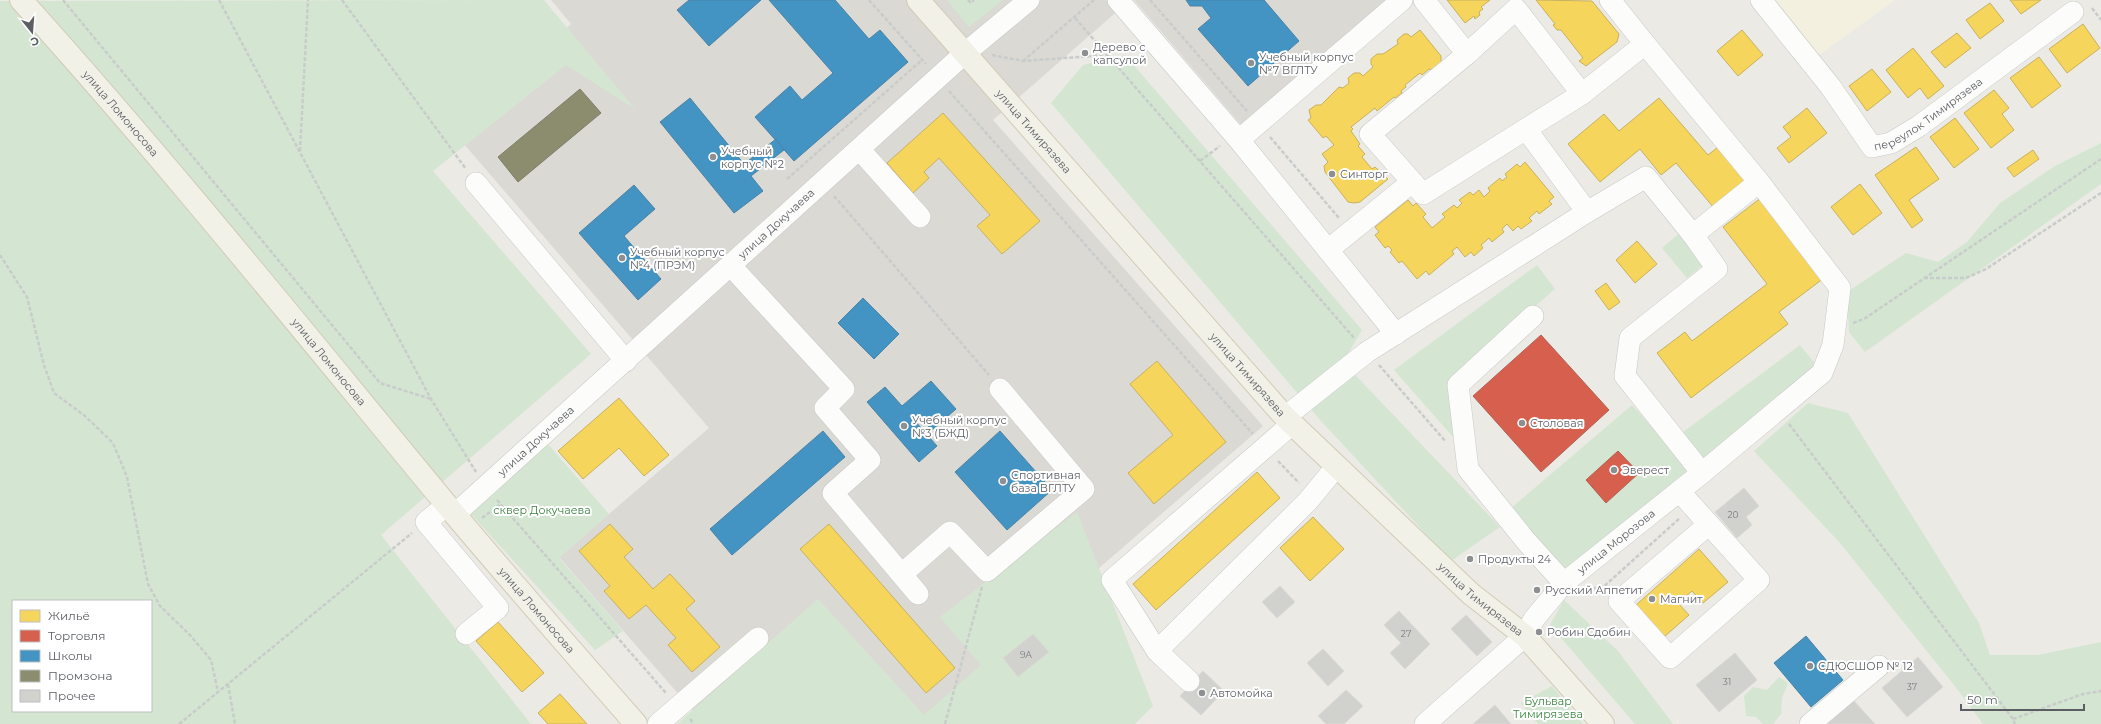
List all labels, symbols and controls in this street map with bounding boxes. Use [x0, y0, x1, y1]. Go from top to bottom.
north arrow [12, 12, 52, 52]
text: С [29, 34, 41, 49]
place label: Дерево с капсулой [1093, 40, 1147, 67]
marker: Дерево с капсулой [1080, 48, 1090, 58]
place label: Учебный корпус №7 ВГЛТУ [1259, 50, 1354, 77]
marker: Учебный корпус №7 ВГЛТУ [1246, 58, 1256, 68]
street label: улица Ломоносова [79, 67, 162, 159]
street label: переулок Тимирязева [1872, 74, 1985, 153]
street label: улица Тимирязева [992, 86, 1074, 176]
place label: Учебный корпус №2 [721, 144, 784, 171]
marker: Учебный корпус №2 [708, 152, 718, 162]
place label: Синторг [1340, 167, 1388, 181]
marker: Синторг [1327, 169, 1337, 179]
street label: улица Докучаева [734, 186, 817, 262]
place label: Учебный корпус №4 (ПРЭМ) [630, 245, 725, 272]
marker: Учебный корпус №4 (ПРЭМ) [617, 253, 627, 263]
street label: улица Ломоносова [288, 314, 369, 408]
street label: улица Тимирязева [1206, 329, 1288, 419]
street label: улица Докучаева [494, 403, 577, 480]
place label: Учебный корпус №3 (БЖД) [912, 413, 1007, 440]
place label: Столовая [1530, 416, 1583, 430]
marker: Столовая [1517, 418, 1527, 428]
marker: Учебный корпус №3 (БЖД) [899, 421, 909, 431]
place label: Эверест [1622, 463, 1670, 477]
marker: Эверест [1609, 465, 1619, 475]
place label: Спортивная база ВГЛТУ [1011, 468, 1081, 495]
marker: Спортивная база ВГЛТУ [998, 476, 1008, 486]
park label: сквер Докучаева [493, 503, 591, 517]
street label: улица Морозова [1574, 506, 1658, 577]
house number: 20 [1727, 509, 1739, 520]
place label: Продукты 24 [1478, 552, 1552, 566]
marker: Продукты 24 [1465, 554, 1475, 564]
street label: улица Тимирязева [1434, 559, 1526, 639]
street label: улица Ломоносова [495, 563, 578, 656]
place label: Русский Аппетит [1545, 583, 1644, 597]
marker: Русский Аппетит [1532, 585, 1542, 595]
place label: Магнит [1660, 592, 1703, 606]
marker: Магнит [1647, 594, 1657, 604]
legend [12, 600, 152, 712]
text: Жильё [48, 608, 90, 623]
place label: Робин Сдобин [1547, 625, 1631, 639]
marker: Робин Сдобин [1534, 627, 1544, 637]
text: Торговля [48, 628, 105, 643]
house number: 27 [1401, 628, 1411, 639]
text: Школы [48, 648, 93, 663]
house number: 9А [1020, 649, 1032, 660]
place label: СДЮСШОР № 12 [1818, 659, 1913, 673]
marker: СДЮСШОР № 12 [1805, 661, 1815, 671]
text: Промзона [48, 668, 112, 683]
house number: 31 [1723, 676, 1731, 687]
house number: 37 [1907, 681, 1917, 692]
place label: Автомойка [1210, 686, 1273, 700]
scale bar [1961, 686, 2084, 712]
text: Прочее [48, 688, 96, 703]
marker: Автомойка [1197, 688, 1207, 698]
text: 50 m [1967, 692, 1998, 707]
park label: Бульвар Тимирязева [1513, 694, 1583, 721]

